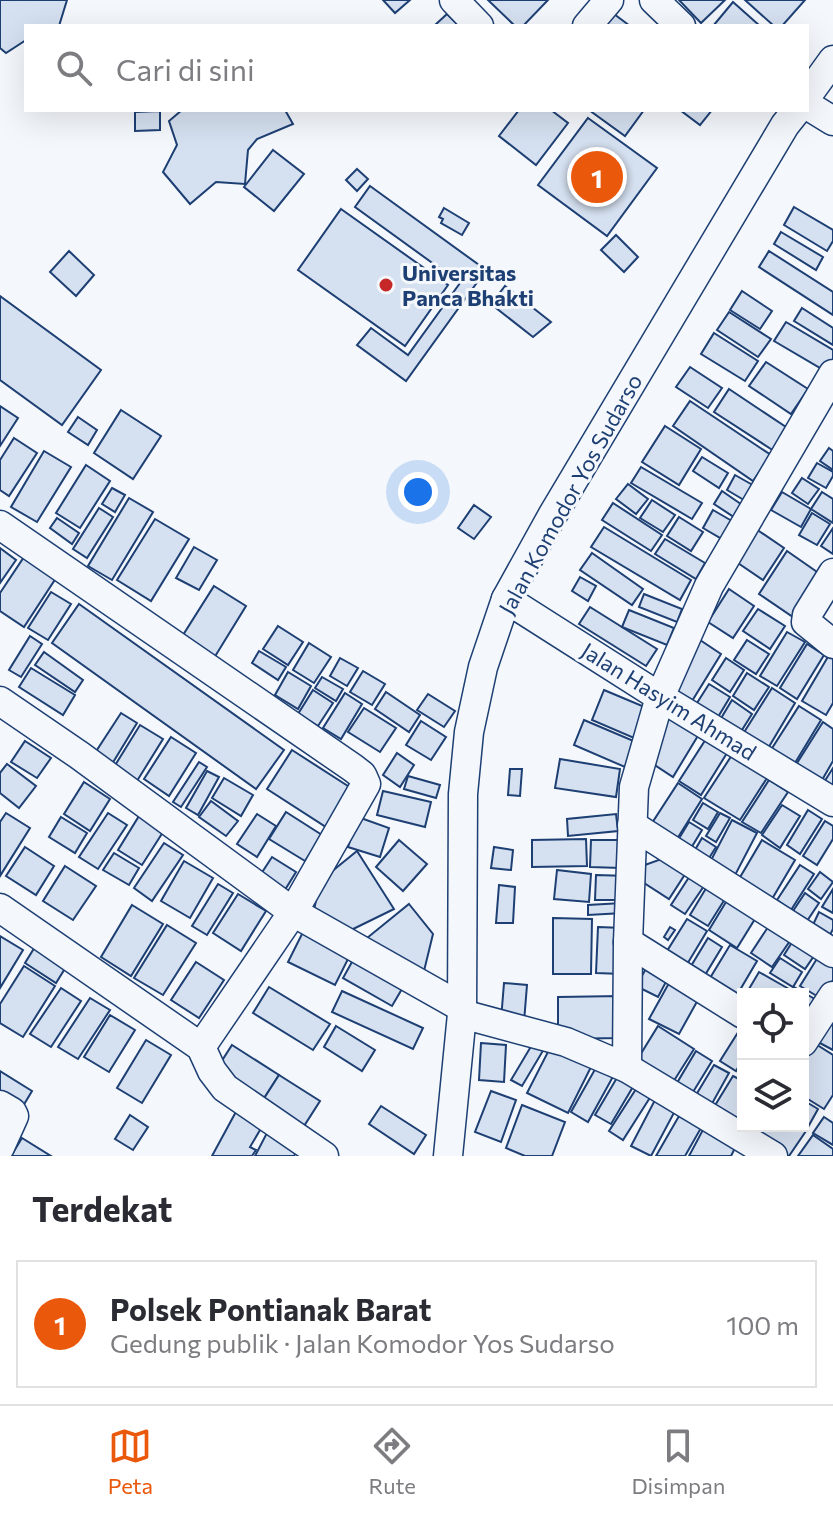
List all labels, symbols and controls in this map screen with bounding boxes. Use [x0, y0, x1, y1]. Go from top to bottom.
search box [24, 24, 809, 112]
icon: search [52, 46, 96, 90]
text: Cari di sini [116, 50, 255, 87]
pin: 1 [571, 147, 623, 207]
place label: Universitas Panca Bhakti [402, 259, 534, 311]
marker: Universitas Panca Bhakti [377, 276, 395, 294]
street label: Jalan Komodor Yos Sudarso [493, 369, 647, 619]
your location [398, 472, 438, 512]
street label: Jalan Hasyim Ahmad [577, 636, 761, 766]
map controls [737, 988, 809, 1132]
button: locate [737, 988, 809, 1060]
button: layers [737, 1060, 809, 1132]
text: Terdekat [32, 1187, 173, 1229]
text: Polsek Pontianak Barat [110, 1290, 431, 1327]
text: 1 [54, 1309, 66, 1340]
text: 100 m [726, 1309, 799, 1340]
text: Gedung publik · Jalan Komodor Yos Sudarso [110, 1327, 615, 1358]
tab: Peta [108, 1424, 153, 1499]
tab: Rute [369, 1424, 416, 1499]
tab: Disimpan [631, 1424, 725, 1499]

